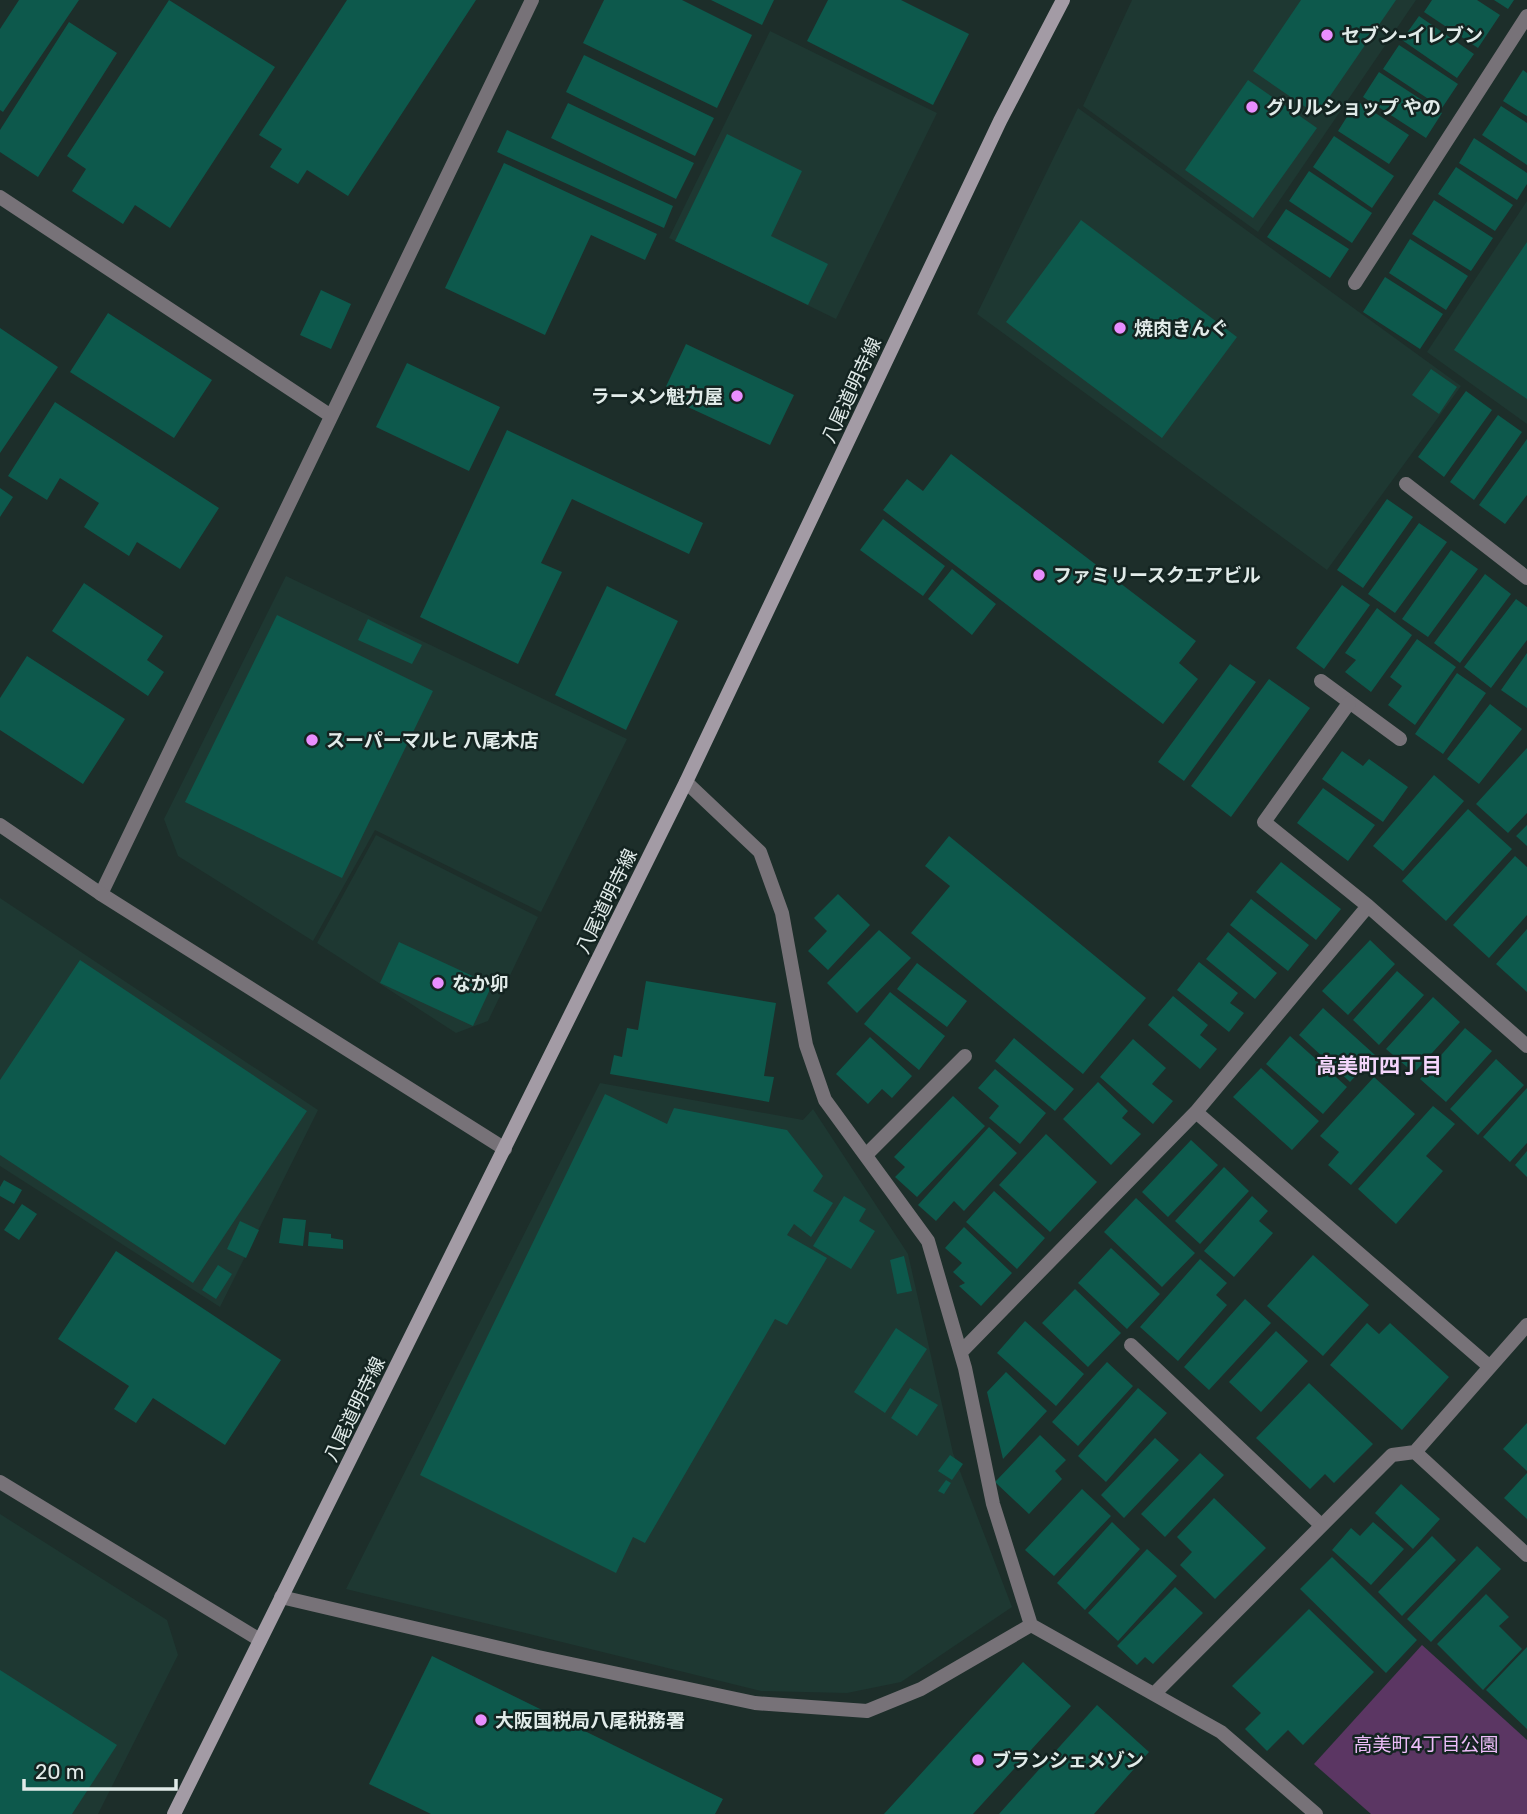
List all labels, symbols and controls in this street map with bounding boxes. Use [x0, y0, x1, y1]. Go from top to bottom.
place label: セブン-イレブン [1341, 24, 1483, 47]
marker: セブン-イレブン [1319, 27, 1335, 43]
place label: グリルショップ やの [1266, 96, 1441, 119]
marker: グリルショップ やの [1244, 99, 1260, 115]
place label: 焼肉きんぐ [1134, 317, 1229, 340]
marker: 焼肉きんぐ [1112, 320, 1128, 336]
street label: 八尾道明寺線 [817, 334, 886, 447]
place label: ラーメン魁力屋 [591, 385, 723, 408]
marker: ラーメン魁力屋 [729, 388, 745, 404]
place label: ファミリースクエアビル [1053, 564, 1261, 587]
marker: ファミリースクエアビル [1031, 567, 1047, 583]
place label: スーパーマルヒ 八尾木店 [326, 729, 539, 752]
marker: スーパーマルヒ 八尾木店 [304, 732, 320, 748]
street label: 八尾道明寺線 [571, 845, 642, 957]
place label: なか卯 [452, 972, 509, 995]
marker: なか卯 [430, 975, 446, 991]
district label: 高美町四丁目 [1316, 1053, 1442, 1078]
street label: 八尾道明寺線 [319, 1353, 390, 1465]
place label: 大阪国税局八尾税務署 [495, 1709, 685, 1732]
marker: 大阪国税局八尾税務署 [473, 1712, 489, 1728]
park label: 高美町4丁目公園 [1354, 1733, 1498, 1756]
scale bar [24, 1748, 177, 1792]
place label: ブランシェメゾン [992, 1749, 1144, 1772]
marker: ブランシェメゾン [970, 1752, 986, 1768]
text: 20 m [35, 1759, 84, 1784]

